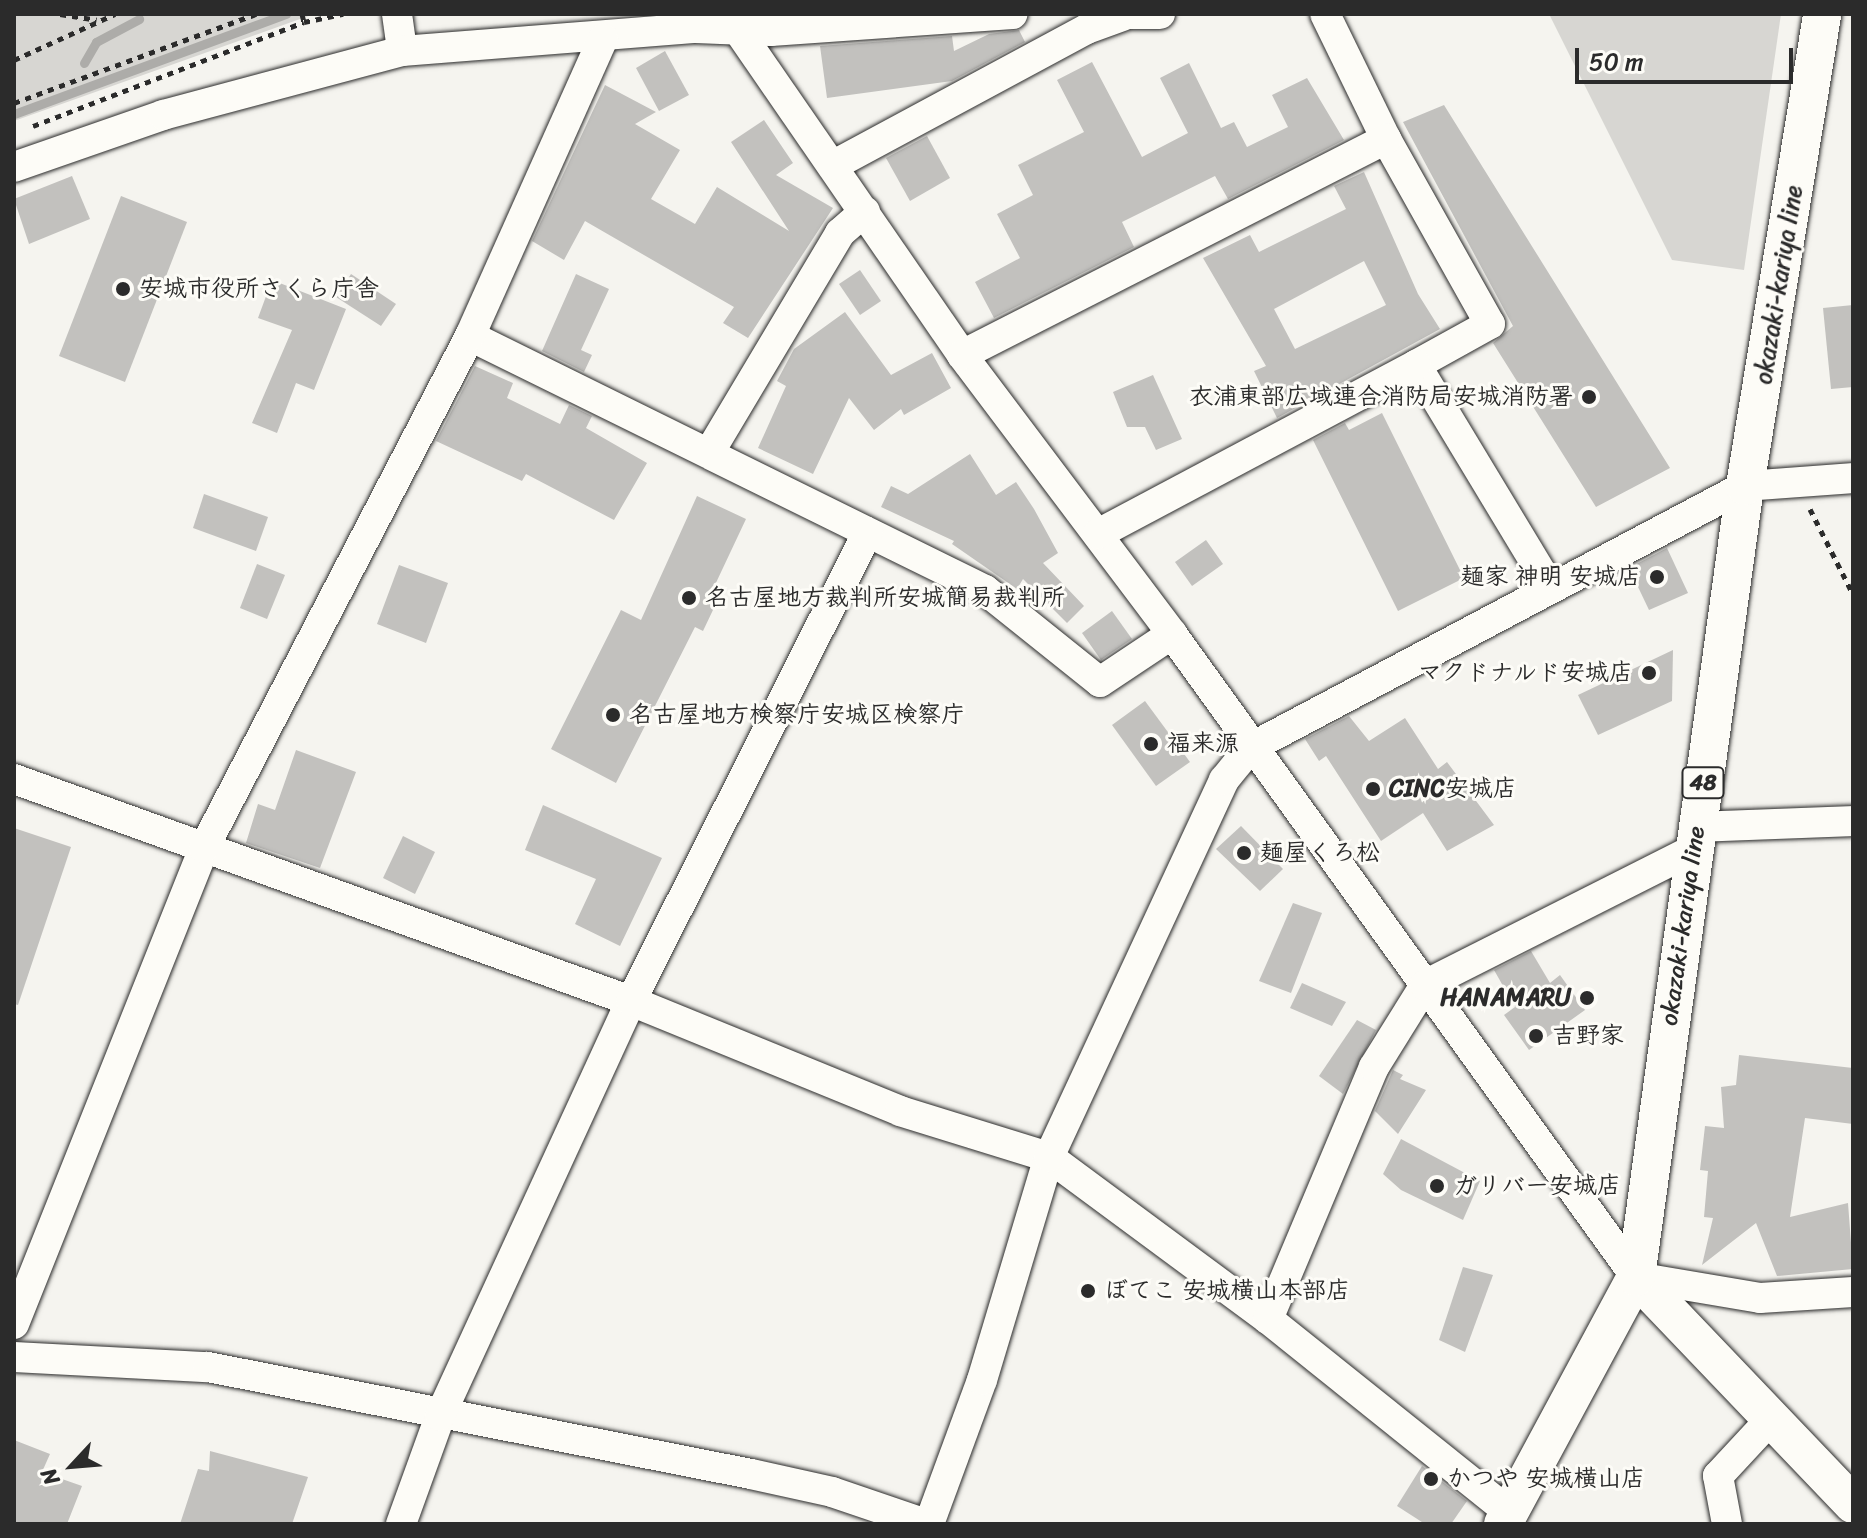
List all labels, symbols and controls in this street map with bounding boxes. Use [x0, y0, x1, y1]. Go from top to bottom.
scale bar [1579, 32, 1797, 82]
text: 50 m [1589, 41, 1644, 83]
street label: okazaki-kariya line [1749, 183, 1809, 387]
place label: 安城市役所さくら庁舎 [139, 275, 379, 303]
marker: 安城市役所さくら庁舎 [114, 280, 132, 298]
place label: 衣浦東部広域連合消防局安城消防署 [1189, 383, 1573, 411]
marker: 衣浦東部広域連合消防局安城消防署 [1580, 388, 1598, 406]
place label: 麺家 神明 安城店 [1461, 563, 1641, 591]
marker: 麺家 神明 安城店 [1648, 568, 1666, 586]
place label: 名古屋地方裁判所安城簡易裁判所 [705, 584, 1065, 612]
marker: 名古屋地方裁判所安城簡易裁判所 [680, 589, 698, 607]
place label: マクドナルド安城店 [1417, 659, 1633, 687]
marker: マクドナルド安城店 [1640, 664, 1658, 682]
place label: 名古屋地方検察庁安城区検察庁 [629, 701, 965, 729]
marker: 名古屋地方検察庁安城区検察庁 [604, 706, 622, 724]
place label: 福来源 [1167, 730, 1239, 758]
marker: 福来源 [1142, 735, 1160, 753]
road number: 48 [1681, 765, 1725, 801]
place label: CINC安城店 [1389, 775, 1517, 803]
marker: CINC安城店 [1364, 780, 1382, 798]
street label: okazaki-kariya line [1655, 824, 1711, 1028]
place label: 麺屋くろ松 [1260, 839, 1380, 867]
marker: 麺屋くろ松 [1235, 844, 1253, 862]
place label: HANAMARU [1440, 984, 1571, 1012]
marker: HANAMARU [1578, 989, 1596, 1007]
place label: 吉野家 [1552, 1022, 1624, 1050]
marker: 吉野家 [1527, 1027, 1545, 1045]
place label: ガリバー安城店 [1453, 1172, 1621, 1200]
marker: ガリバー安城店 [1428, 1177, 1446, 1195]
place label: ぼてこ 安城横山本部店 [1104, 1277, 1350, 1305]
marker: ぼてこ 安城横山本部店 [1079, 1282, 1097, 1300]
north arrow [32, 1426, 112, 1506]
text: N [29, 1461, 71, 1492]
place label: かつや 安城横山店 [1447, 1465, 1645, 1493]
marker: かつや 安城横山店 [1422, 1470, 1440, 1488]

